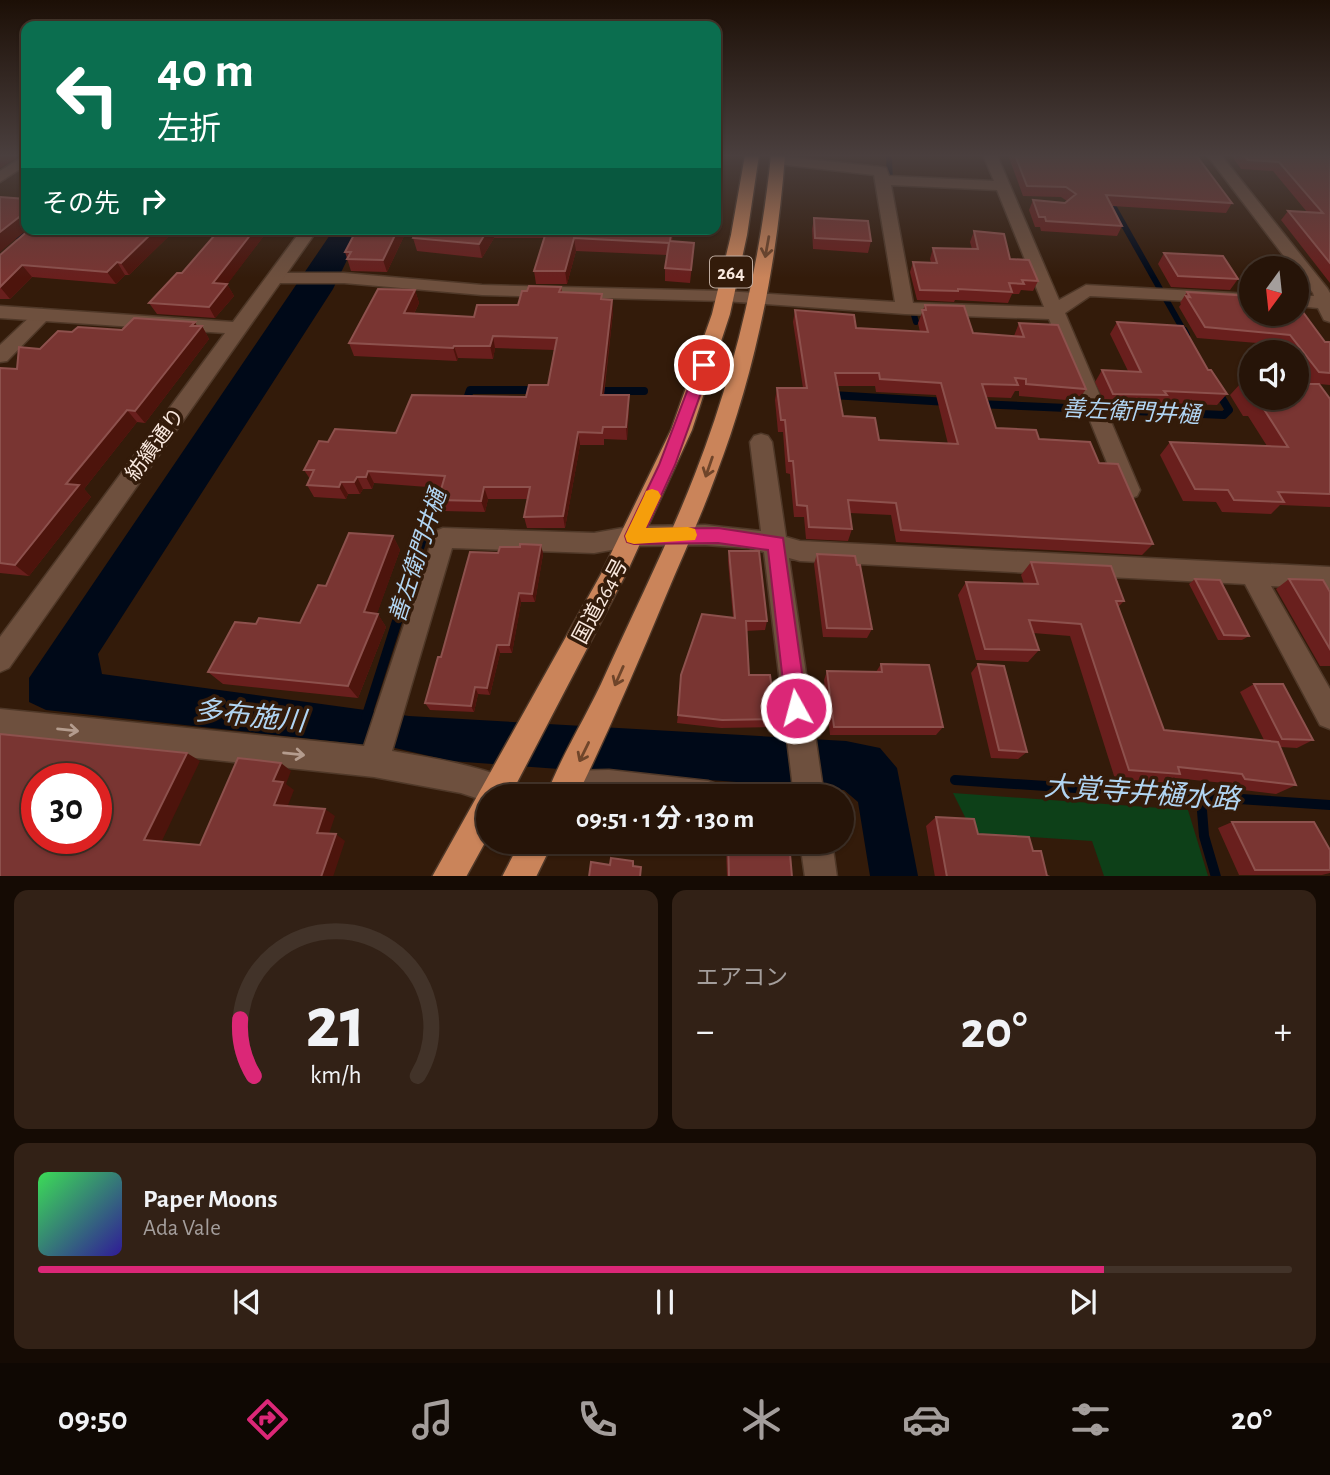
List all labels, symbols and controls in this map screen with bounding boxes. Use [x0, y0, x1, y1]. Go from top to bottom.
text: 40 m [157, 47, 254, 96]
icon: left [42, 49, 133, 140]
text: 左折 [157, 113, 221, 145]
icon: right [134, 182, 172, 220]
text: その先 [42, 191, 120, 217]
one-way arrow [760, 235, 773, 258]
road number: 264 [710, 256, 752, 288]
north arrow [1239, 256, 1309, 326]
map controls [1239, 256, 1309, 410]
pin [674, 335, 734, 395]
button: sound [1239, 340, 1309, 410]
icon: arrive [685, 346, 723, 384]
water label: 善左衛門井樋 [1061, 395, 1204, 428]
street label: 紡績通り [121, 404, 189, 484]
one-way arrow [702, 455, 714, 477]
water label: 善左衛門井樋 [384, 484, 452, 626]
street label: 国道264号 [569, 555, 631, 647]
one-way arrow [612, 665, 625, 686]
position arrow [759, 671, 833, 745]
water label: 多布施川 [193, 695, 310, 737]
one-way arrow [56, 724, 79, 737]
one-way arrow [576, 741, 590, 762]
one-way arrow [282, 748, 305, 761]
speed limit sign: 30 [21, 763, 112, 854]
water label: 大覚寺井樋水路 [1043, 771, 1243, 815]
text: 09:51 · 1 分 · 130 m [576, 806, 754, 832]
text: エアコン [696, 967, 788, 990]
text: 21 [306, 988, 366, 1061]
text: 20° [961, 1005, 1027, 1057]
text: − [696, 1013, 714, 1051]
text: + [1274, 1013, 1292, 1051]
text: km/h [310, 1062, 362, 1087]
text: Paper Moons [143, 1186, 278, 1212]
text: Ada Vale [143, 1217, 221, 1240]
icon: previous [228, 1283, 266, 1321]
icon: pause [646, 1283, 684, 1321]
icon: next [1064, 1283, 1102, 1321]
icon: directions [243, 1395, 292, 1444]
icon: music [408, 1395, 457, 1444]
icon: phone [573, 1395, 622, 1444]
icon: climate [737, 1395, 786, 1444]
icon: car [902, 1395, 951, 1444]
icon: filters [1066, 1395, 1115, 1444]
text: 09:50 [58, 1403, 128, 1435]
text: 20° [1231, 1403, 1272, 1435]

